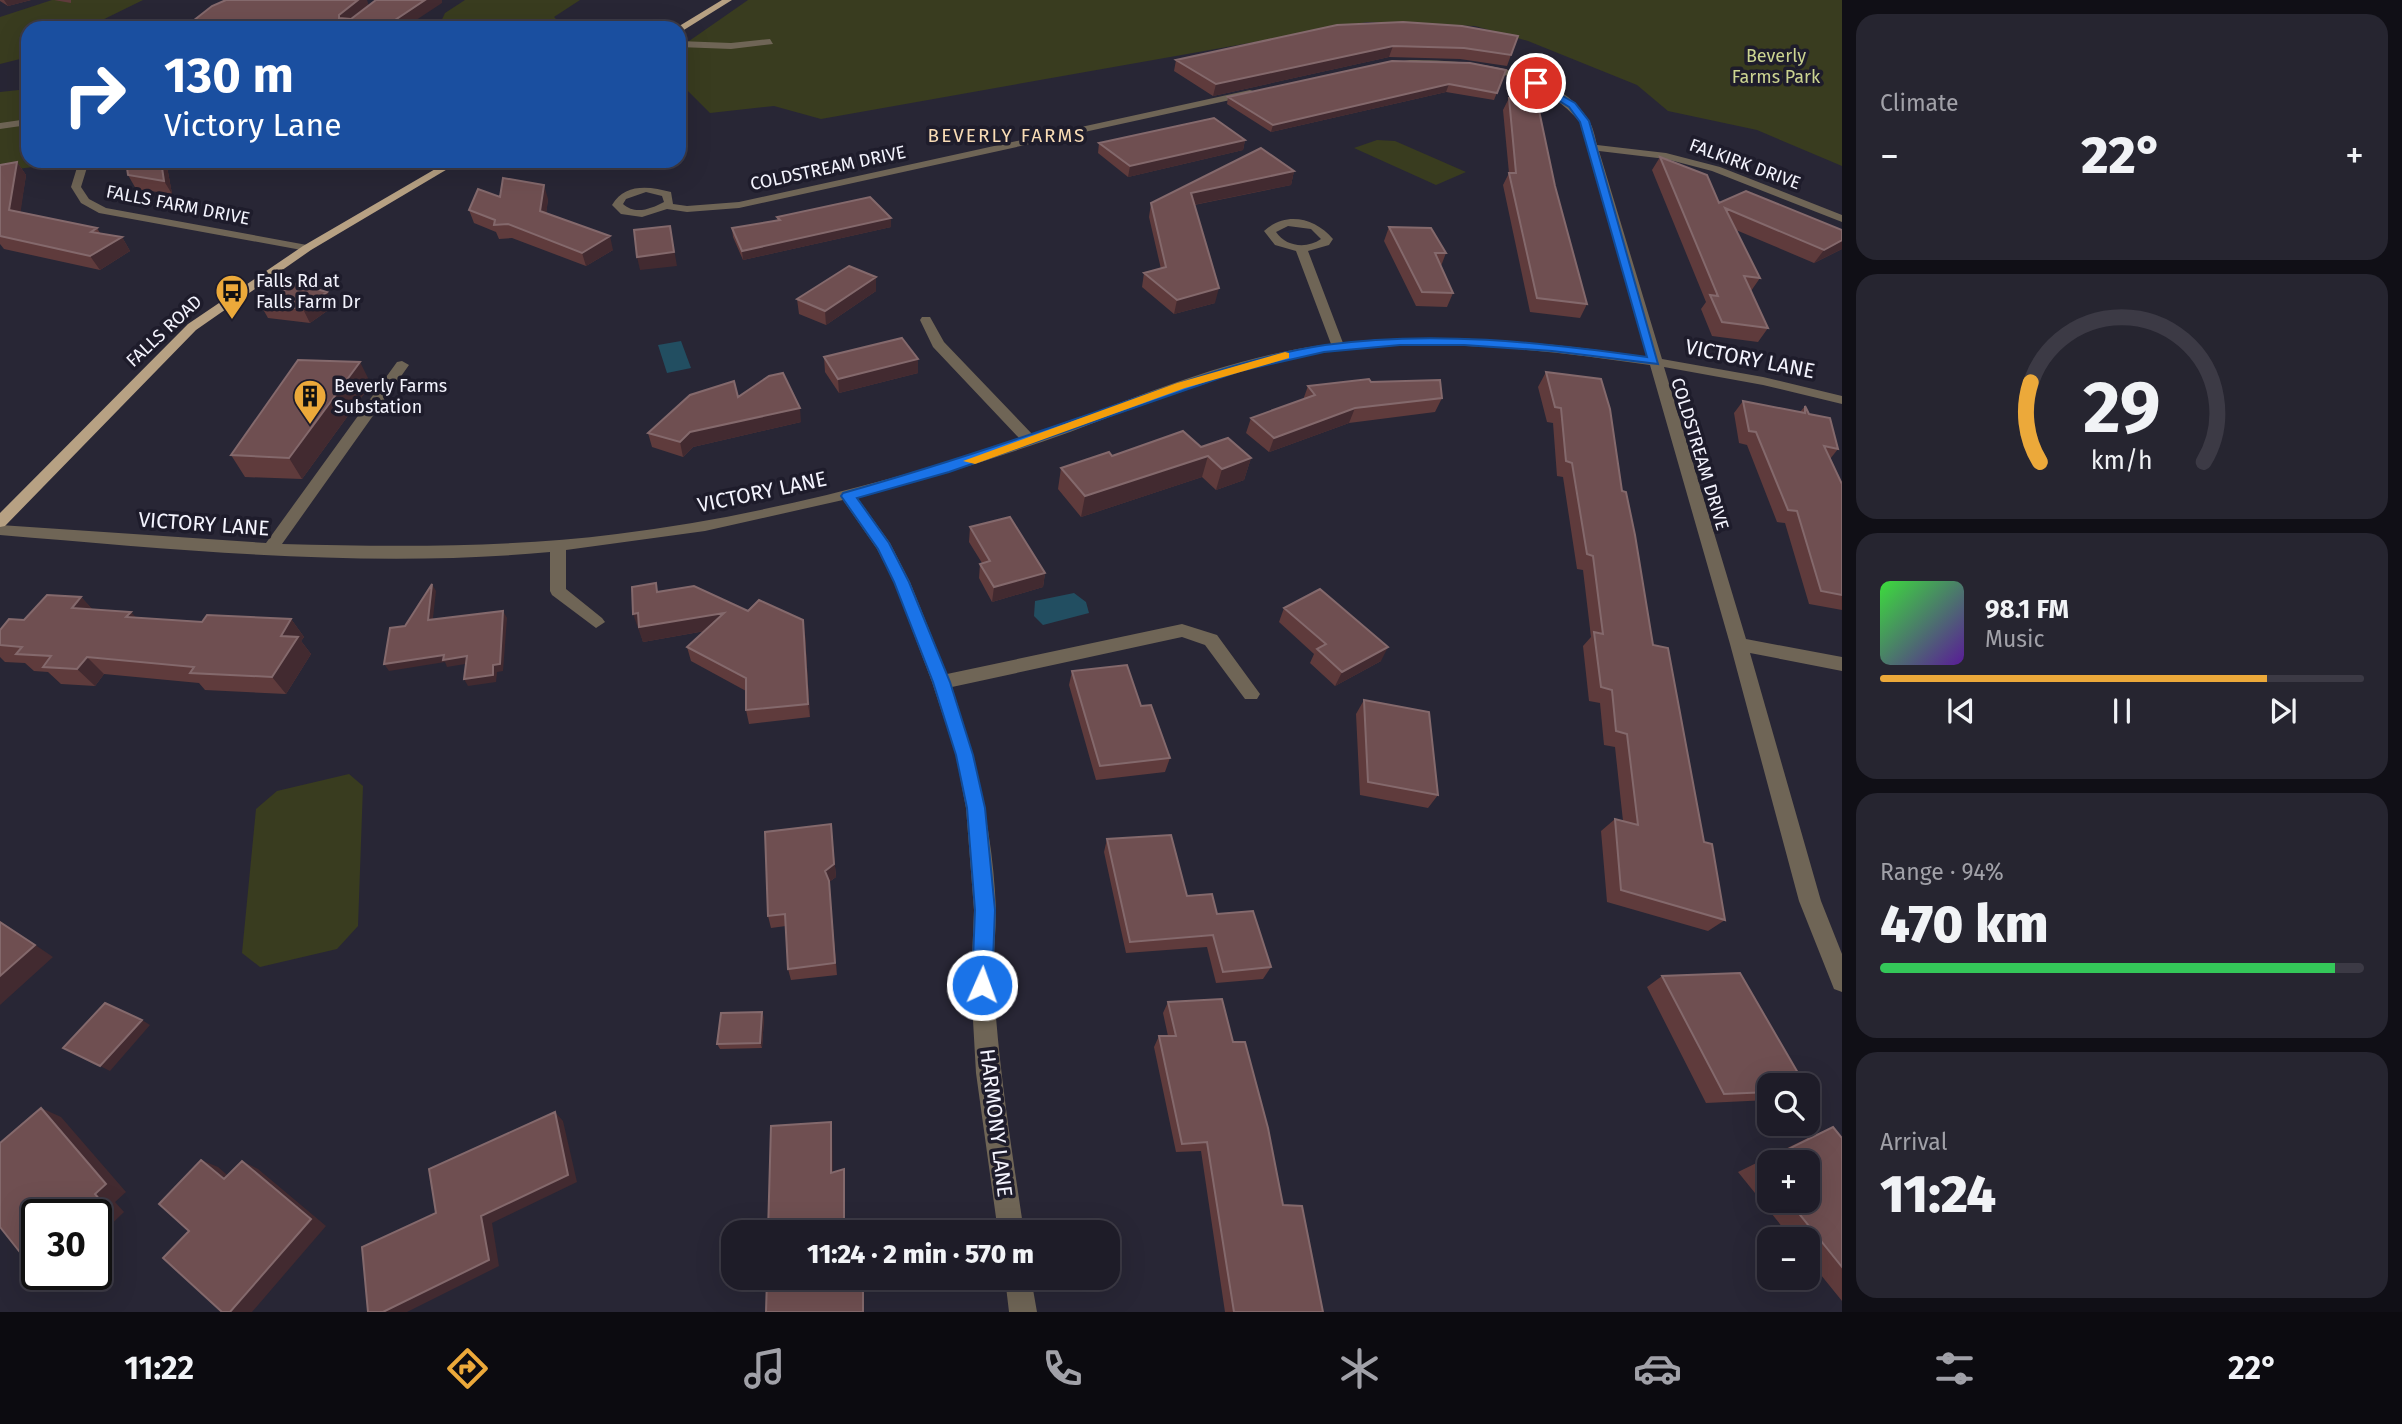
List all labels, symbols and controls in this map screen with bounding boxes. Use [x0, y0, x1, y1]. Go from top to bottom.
park label: Beverly Farms Park [1732, 45, 1821, 88]
text: 130 m [164, 46, 294, 105]
icon: right [49, 49, 140, 140]
pin [1506, 53, 1566, 113]
icon: arrive [1517, 64, 1555, 102]
text: Climate [1880, 89, 1959, 117]
text: Victory Lane [164, 106, 342, 144]
district label: BEVERLY FARMS [928, 124, 1086, 147]
text: 22° [2081, 124, 2163, 187]
text: − [1880, 133, 1899, 179]
text: + [2345, 133, 2364, 179]
street label: FALKIRK DRIVE [1686, 134, 1804, 194]
street label: COLDSTREAM DRIVE [748, 141, 908, 195]
street label: FALLS FARM DRIVE [104, 180, 252, 230]
place label: Falls Rd at Falls Farm Dr [256, 270, 360, 313]
bus stop icon: Falls Rd at Falls Farm Dr [213, 272, 251, 321]
street label: FALLS ROAD [122, 290, 206, 372]
street label: VICTORY LANE [1683, 334, 1817, 384]
text: 29 [2083, 365, 2161, 452]
place label: Beverly Farms Substation [334, 375, 447, 418]
street label: COLDSTREAM DRIVE [1666, 375, 1734, 533]
building icon: Beverly Farms Substation [291, 377, 329, 426]
text: km/h [2091, 446, 2153, 476]
street label: VICTORY LANE [695, 466, 829, 518]
street label: VICTORY LANE [138, 506, 270, 542]
text: 98.1 FM [1985, 594, 2069, 625]
text: Music [1985, 625, 2045, 653]
icon: previous [1942, 692, 1980, 730]
icon: pause [2103, 692, 2141, 730]
icon: next [2264, 692, 2302, 730]
text: Range · 94% [1880, 858, 2004, 886]
text: 470 km [1880, 893, 2048, 956]
position arrow [945, 948, 1019, 1022]
street label: HARMONY LANE [974, 1047, 1018, 1199]
map controls [1757, 1073, 1820, 1290]
button: search [1757, 1073, 1820, 1136]
text: Arrival [1880, 1128, 1947, 1156]
button: + [1757, 1150, 1820, 1213]
text: 11:24 [1880, 1163, 1996, 1226]
speed limit sign: 30 [21, 1199, 112, 1290]
button: − [1757, 1227, 1820, 1290]
text: 11:24 · 2 min · 570 m [807, 1239, 1034, 1270]
icon: directions [443, 1344, 492, 1393]
icon: music [740, 1344, 789, 1393]
icon: phone [1038, 1344, 1087, 1393]
icon: climate [1335, 1344, 1384, 1393]
icon: car [1633, 1344, 1682, 1393]
icon: filters [1930, 1344, 1979, 1393]
text: 11:22 [124, 1349, 194, 1387]
text: 22° [2228, 1349, 2278, 1387]

